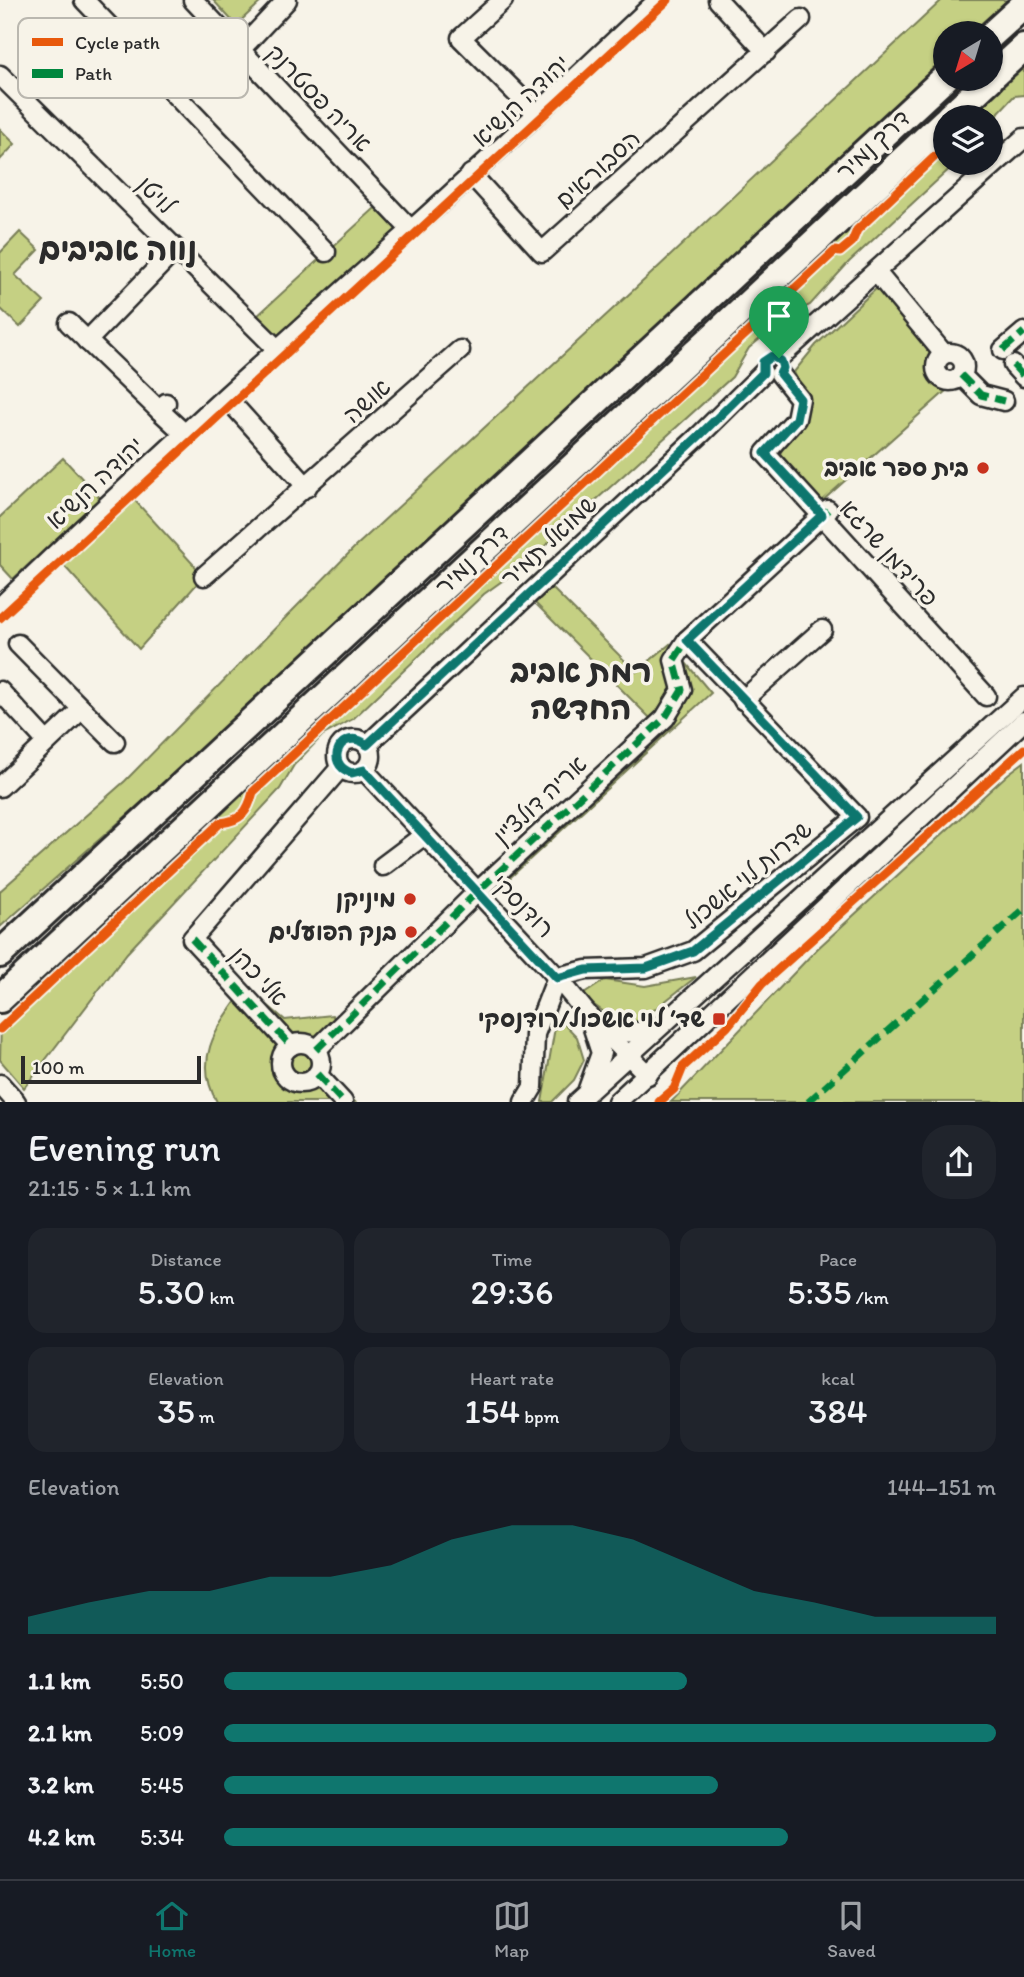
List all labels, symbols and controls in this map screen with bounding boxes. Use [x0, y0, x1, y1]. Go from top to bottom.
legend [18, 18, 248, 98]
north arrow [933, 21, 1003, 91]
map controls [933, 21, 1003, 175]
text: Cycle path [75, 31, 160, 54]
street label: אריה פסטרנק [261, 38, 378, 158]
street label: יהודה הנשיא [466, 48, 575, 153]
text: Path [75, 62, 112, 85]
street label: דרך נמיר [830, 103, 916, 186]
button: layers [933, 105, 1003, 175]
street label: הסבוראים [549, 123, 646, 214]
street label: לויטן [131, 170, 183, 222]
district label: נווה אביבים [39, 230, 197, 268]
pin [749, 286, 809, 358]
icon: arrive [760, 297, 798, 335]
street label: אושה [337, 372, 396, 429]
street label: יהודה הנשיא [40, 430, 149, 535]
place label: בית ספר אביב [824, 453, 969, 482]
marker: בית ספר אביב [975, 460, 991, 476]
street label: שמואל תמיר [495, 489, 603, 593]
street label: פרידמן שרגא [833, 493, 945, 613]
street label: דרך נמיר [429, 518, 515, 601]
district label: רמת אביב החדשה [510, 652, 652, 727]
street label: אריה דולצ'ין [487, 749, 592, 850]
street label: שדרות לוי אשכול [678, 814, 818, 935]
street label: רודנסקי [486, 868, 561, 943]
place label: מיניקן [336, 884, 396, 914]
marker: מיניקן [402, 891, 418, 907]
place label: בנק הפועלים [269, 917, 397, 946]
marker: בנק הפועלים [403, 924, 419, 940]
street label: אלי כהן [224, 940, 294, 1012]
place label: שד׳ לוי אשכול/רודנסקי [478, 1004, 705, 1034]
marker: שד׳ לוי אשכול/רודנסקי [711, 1011, 727, 1027]
scale bar [21, 1053, 201, 1085]
text: 100 m [32, 1056, 84, 1079]
text: Evening run [28, 1125, 221, 1171]
button: share [922, 1125, 996, 1199]
text: 21:15 · 5 × 1.1 km [28, 1174, 191, 1202]
text: Distance [150, 1248, 222, 1271]
text: Time [492, 1248, 532, 1271]
text: Pace [819, 1248, 857, 1271]
text: 5.30 [137, 1271, 205, 1313]
text: 29:36 [471, 1271, 553, 1313]
text: 5:35 [787, 1271, 852, 1313]
text: km [205, 1286, 235, 1309]
text: /km [852, 1286, 889, 1309]
text: Elevation [148, 1367, 224, 1390]
text: Heart rate [470, 1367, 554, 1390]
text: kcal [821, 1367, 855, 1390]
text: 35 [157, 1390, 195, 1432]
text: 154 [464, 1390, 520, 1432]
text: 384 [808, 1390, 868, 1432]
text: m [195, 1405, 215, 1428]
text: bpm [520, 1405, 560, 1428]
text: Elevation [28, 1473, 119, 1501]
text: 144–151 m [887, 1473, 996, 1501]
text: 1.1 km [28, 1667, 91, 1695]
text: 5:50 [140, 1667, 184, 1695]
text: 2.1 km [28, 1719, 92, 1747]
text: 5:09 [140, 1719, 184, 1747]
text: 3.2 km [28, 1771, 94, 1799]
text: 5:45 [140, 1771, 184, 1799]
text: 4.2 km [28, 1823, 95, 1851]
text: 5:34 [140, 1823, 184, 1851]
tab: Home [148, 1897, 196, 1962]
tab: Map [493, 1897, 531, 1962]
tab: Saved [827, 1897, 876, 1962]

